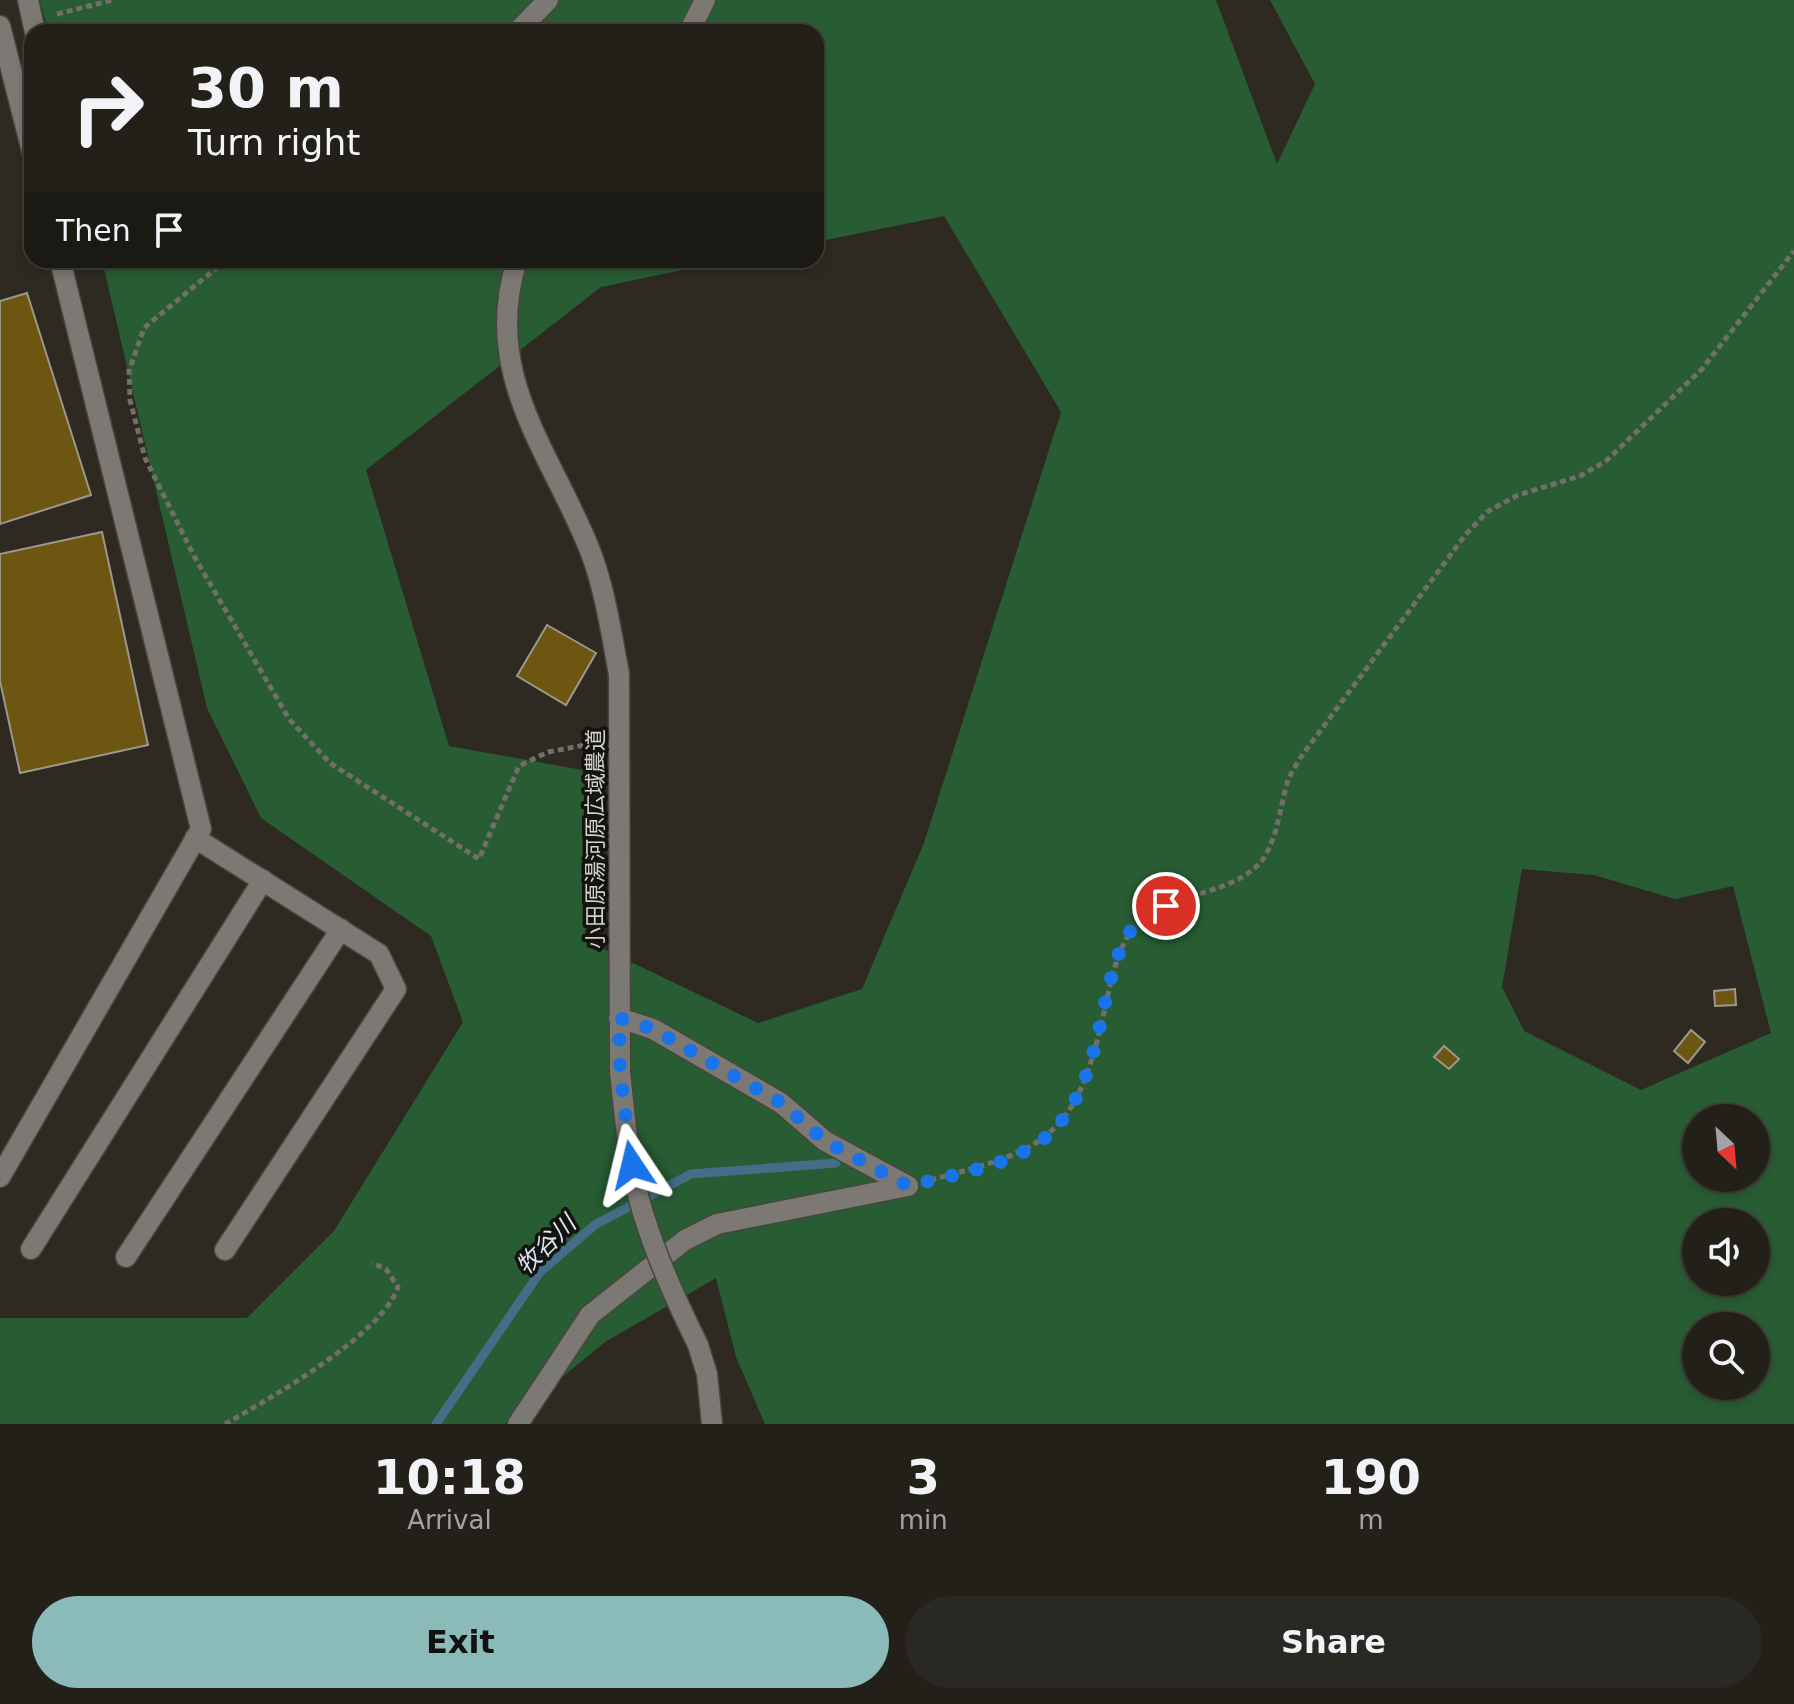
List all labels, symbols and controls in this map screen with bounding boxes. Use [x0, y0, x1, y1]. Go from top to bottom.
text: 30 m [188, 55, 344, 120]
icon: right [56, 56, 160, 160]
text: Turn right [188, 122, 360, 163]
icon: arrive [147, 208, 191, 252]
text: Then [56, 213, 131, 248]
street label: 小田原湯河原広域農道 [583, 729, 608, 949]
pin [1132, 872, 1200, 940]
icon: arrive [1144, 884, 1188, 928]
north arrow [1682, 1104, 1770, 1192]
map controls [1682, 1104, 1770, 1400]
position arrow [590, 1123, 674, 1207]
water label: 牧谷川 [511, 1208, 583, 1280]
button: sound [1682, 1208, 1770, 1296]
button: search [1682, 1312, 1770, 1400]
text: 10:18 [373, 1449, 526, 1505]
text: 3 [907, 1449, 940, 1505]
text: 190 [1321, 1449, 1421, 1505]
text: Arrival [407, 1505, 492, 1535]
text: min [899, 1505, 948, 1535]
text: m [1358, 1505, 1384, 1535]
button: Exit [32, 1596, 889, 1688]
button: Share [905, 1596, 1762, 1688]

